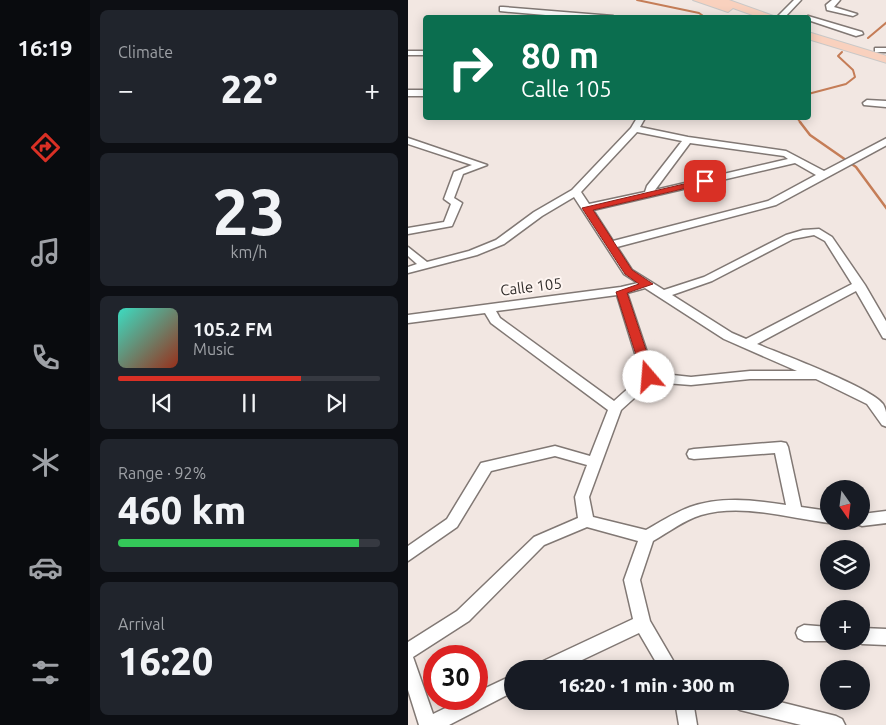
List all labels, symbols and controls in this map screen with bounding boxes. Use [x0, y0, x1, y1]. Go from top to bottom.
text: 16:19 [17, 35, 73, 60]
icon: right [438, 35, 503, 100]
text: 80 m [521, 35, 599, 75]
text: Climate [118, 43, 173, 61]
text: 22° [221, 68, 277, 110]
text: − [118, 74, 134, 105]
text: + [364, 74, 380, 105]
text: Calle 105 [521, 76, 612, 101]
icon: directions [28, 130, 63, 165]
pin [684, 160, 726, 202]
icon: arrive [691, 167, 719, 195]
text: 23 [212, 174, 286, 247]
icon: music [28, 235, 63, 270]
text: km/h [231, 243, 267, 261]
street label: Calle 105 [499, 274, 563, 299]
text: 105.2 FM [193, 318, 273, 340]
icon: phone [28, 340, 63, 375]
text: Music [193, 340, 234, 358]
position arrow [622, 350, 674, 402]
icon: previous [148, 389, 176, 417]
icon: pause [235, 389, 263, 417]
icon: next [322, 389, 350, 417]
icon: climate [28, 445, 63, 480]
text: Range · 92% [118, 464, 206, 482]
north arrow [820, 480, 870, 530]
map controls [820, 480, 870, 710]
text: 460 km [118, 489, 246, 531]
button: layers [820, 540, 870, 590]
icon: car [28, 550, 63, 585]
button: + [820, 600, 870, 650]
text: Arrival [118, 615, 165, 633]
text: 16:20 [118, 640, 213, 682]
speed limit sign: 30 [423, 645, 488, 710]
icon: filters [28, 655, 63, 690]
button: − [820, 660, 870, 710]
text: 16:20 · 1 min · 300 m [558, 674, 735, 696]

